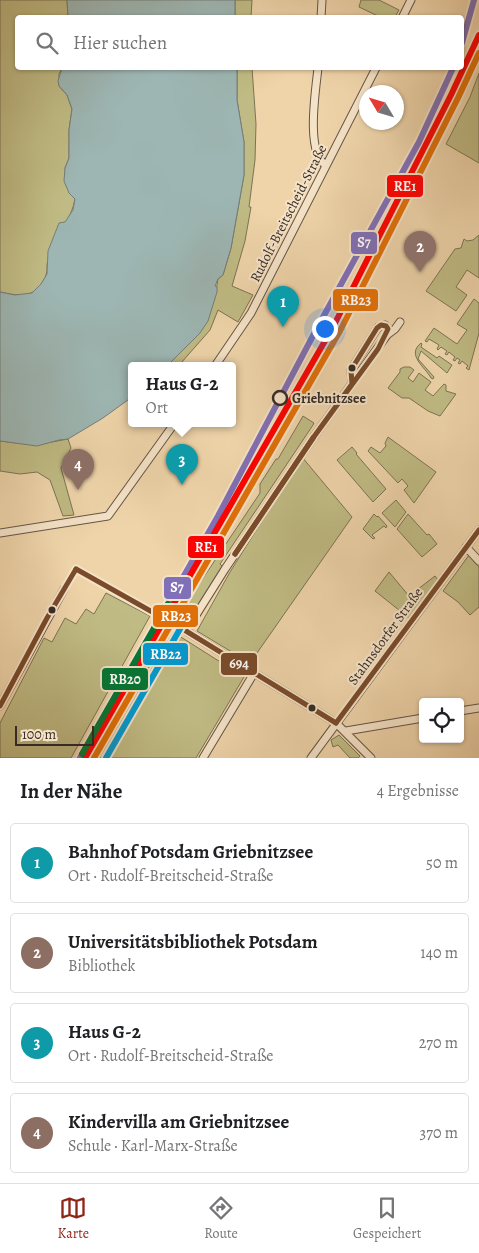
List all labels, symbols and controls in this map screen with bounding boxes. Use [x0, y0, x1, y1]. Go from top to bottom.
search box [15, 15, 464, 70]
icon: search [33, 29, 61, 57]
text: Hier suchen [73, 30, 167, 56]
north arrow [359, 85, 404, 130]
street label: Rudolf-Breitscheid-Straße [246, 141, 331, 285]
line badge: RE1 [386, 174, 424, 198]
text: RE1 [394, 177, 416, 196]
line badge: S7 [350, 231, 378, 255]
pin: 2 [404, 231, 436, 272]
text: S7 [357, 233, 371, 252]
pin: 1 [267, 286, 299, 327]
line badge: RB23 [332, 288, 379, 312]
text: RB23 [341, 291, 371, 310]
your location [312, 316, 338, 342]
popup [128, 362, 236, 427]
unlabelled marker [347, 363, 357, 373]
text: Haus G-2 [146, 371, 218, 397]
place label: Griebnitzsee [292, 389, 367, 408]
marker: Griebnitzsee [272, 390, 288, 406]
text: Ort [146, 397, 168, 419]
pin: 3 [166, 444, 198, 485]
pin: 4 [62, 449, 94, 490]
line badge: RE1 [187, 535, 225, 559]
text: RE1 [195, 538, 217, 557]
line badge: S7 [163, 576, 192, 600]
text: S7 [170, 578, 184, 597]
street label: Stahnsdorfer Straße [344, 584, 427, 689]
line badge: RB23 [152, 604, 199, 628]
unlabelled marker [47, 605, 57, 615]
text: RB23 [161, 607, 191, 626]
line badge: RB22 [142, 642, 189, 666]
text: RB22 [150, 645, 182, 664]
line badge: 694 [220, 652, 258, 676]
text: 694 [229, 654, 249, 673]
line badge: RB20 [101, 667, 149, 691]
text: RB20 [109, 670, 141, 689]
map controls [419, 698, 464, 743]
button: locate [419, 698, 464, 743]
unlabelled marker [307, 703, 317, 713]
scale bar [15, 723, 94, 746]
text: 100 m [22, 725, 56, 744]
text: In der Nähe [20, 777, 122, 805]
text: 4 Ergebnisse [377, 780, 459, 802]
text: Bahnhof Potsdam Griebnitzsee [68, 839, 313, 865]
text: 1 [34, 852, 40, 874]
text: 50 m [426, 852, 458, 874]
text: Ort · Rudolf-Breitscheid-Straße [68, 865, 274, 887]
text: Universitätsbibliothek Potsdam [68, 929, 318, 955]
text: 2 [33, 942, 41, 964]
text: 140 m [420, 942, 458, 964]
text: Bibliothek [68, 955, 135, 977]
text: Haus G-2 [68, 1019, 141, 1045]
text: 3 [34, 1032, 40, 1054]
text: 270 m [419, 1032, 458, 1054]
text: Ort · Rudolf-Breitscheid-Straße [68, 1045, 274, 1067]
text: Kindervilla am Griebnitzsee [68, 1109, 289, 1135]
text: 4 [33, 1122, 41, 1144]
text: 370 m [420, 1122, 458, 1144]
text: Schule · Karl-Marx-Straße [68, 1135, 238, 1157]
tab: Karte [58, 1194, 89, 1243]
tab: Route [204, 1194, 238, 1243]
tab: Gespeichert [353, 1194, 421, 1243]

